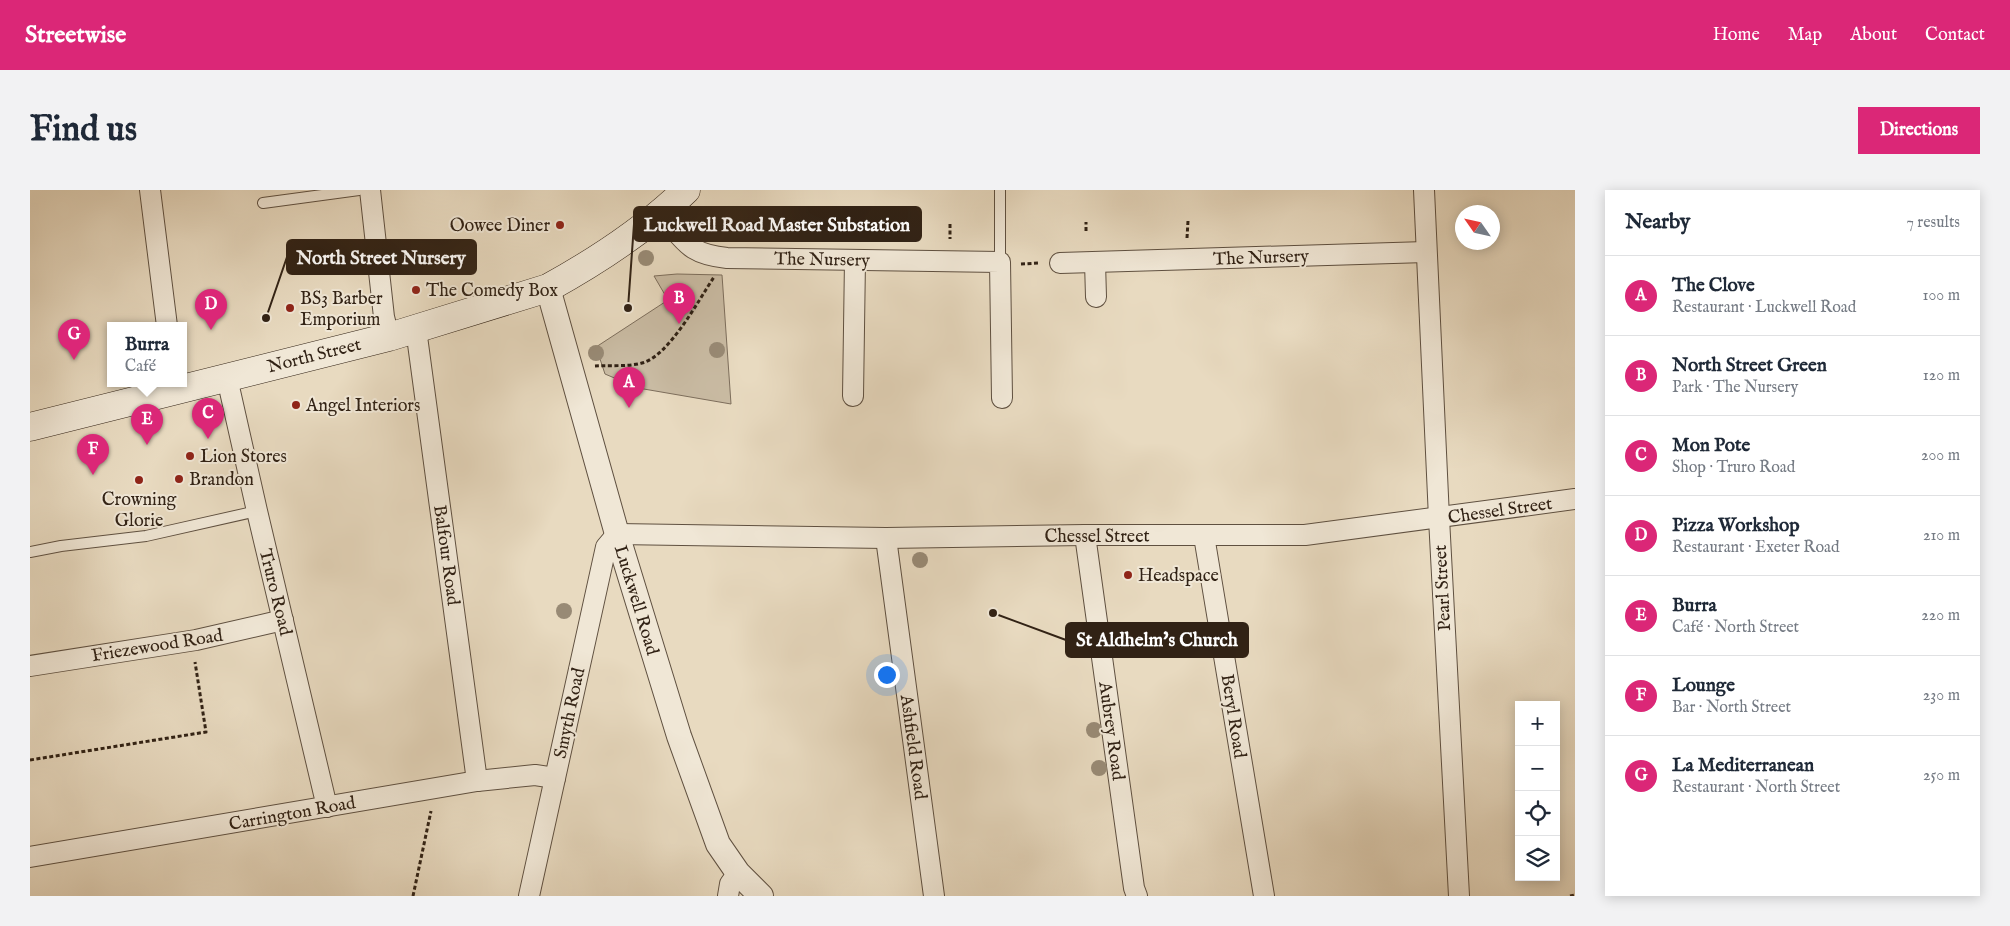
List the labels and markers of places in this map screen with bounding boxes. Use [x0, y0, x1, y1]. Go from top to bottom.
callout: Luckwell Road Master Substation [634, 207, 921, 241]
place label: Oowee Diner [450, 215, 550, 238]
marker: Oowee Diner [554, 219, 566, 231]
callout: North Street Nursery [287, 240, 476, 274]
place label: The Comedy Box [426, 280, 558, 303]
pin: B [663, 283, 695, 324]
marker: The Comedy Box [410, 284, 422, 296]
place label: BS3 Barber Emporium [300, 288, 383, 332]
pin: D [195, 289, 227, 330]
marker: BS3 Barber Emporium [284, 302, 296, 314]
pin: G [58, 319, 90, 360]
pin: A [613, 367, 645, 408]
place label: Angel Interiors [305, 395, 420, 418]
pin: C [192, 398, 224, 439]
marker: Angel Interiors [290, 399, 302, 411]
pin: E [131, 404, 163, 445]
pin: F [77, 434, 109, 475]
place label: Lion Stores [200, 446, 287, 469]
marker: Lion Stores [184, 450, 196, 462]
place label: Brandon [189, 469, 254, 492]
marker: Brandon [173, 473, 185, 485]
marker: Crowning Glorie [133, 474, 145, 486]
place label: Crowning Glorie [102, 489, 176, 533]
place label: Headspace [1138, 565, 1219, 588]
marker: Headspace [1122, 569, 1134, 581]
callout: St Aldhelm's Church [1066, 623, 1248, 657]

